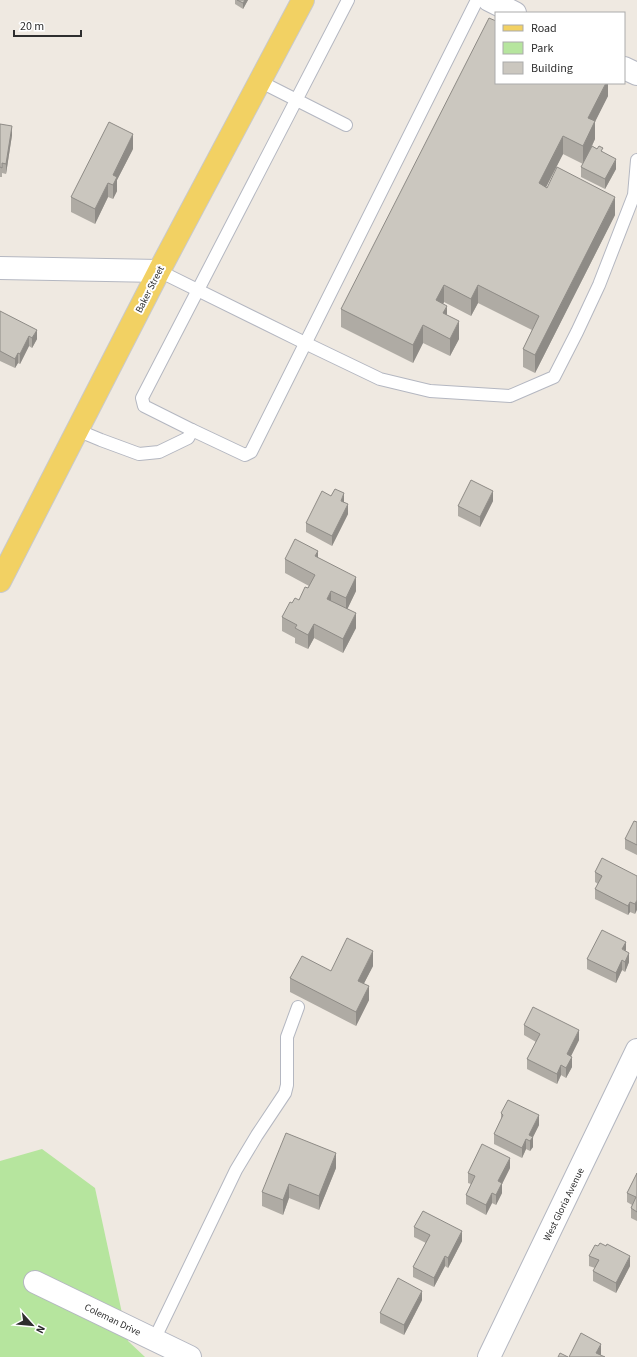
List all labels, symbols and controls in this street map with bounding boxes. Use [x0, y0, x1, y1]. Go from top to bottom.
scale bar [14, 12, 81, 38]
legend [495, 12, 625, 84]
text: 20 m [20, 18, 44, 35]
text: Road [531, 20, 557, 37]
text: Park [531, 40, 553, 57]
text: Building [531, 60, 573, 77]
street label: Baker Street [132, 263, 168, 315]
street label: West Gloria Avenue [540, 1165, 588, 1244]
street label: Coleman Drive [82, 1300, 143, 1340]
north arrow [12, 1305, 52, 1345]
text: N [32, 1323, 49, 1336]

